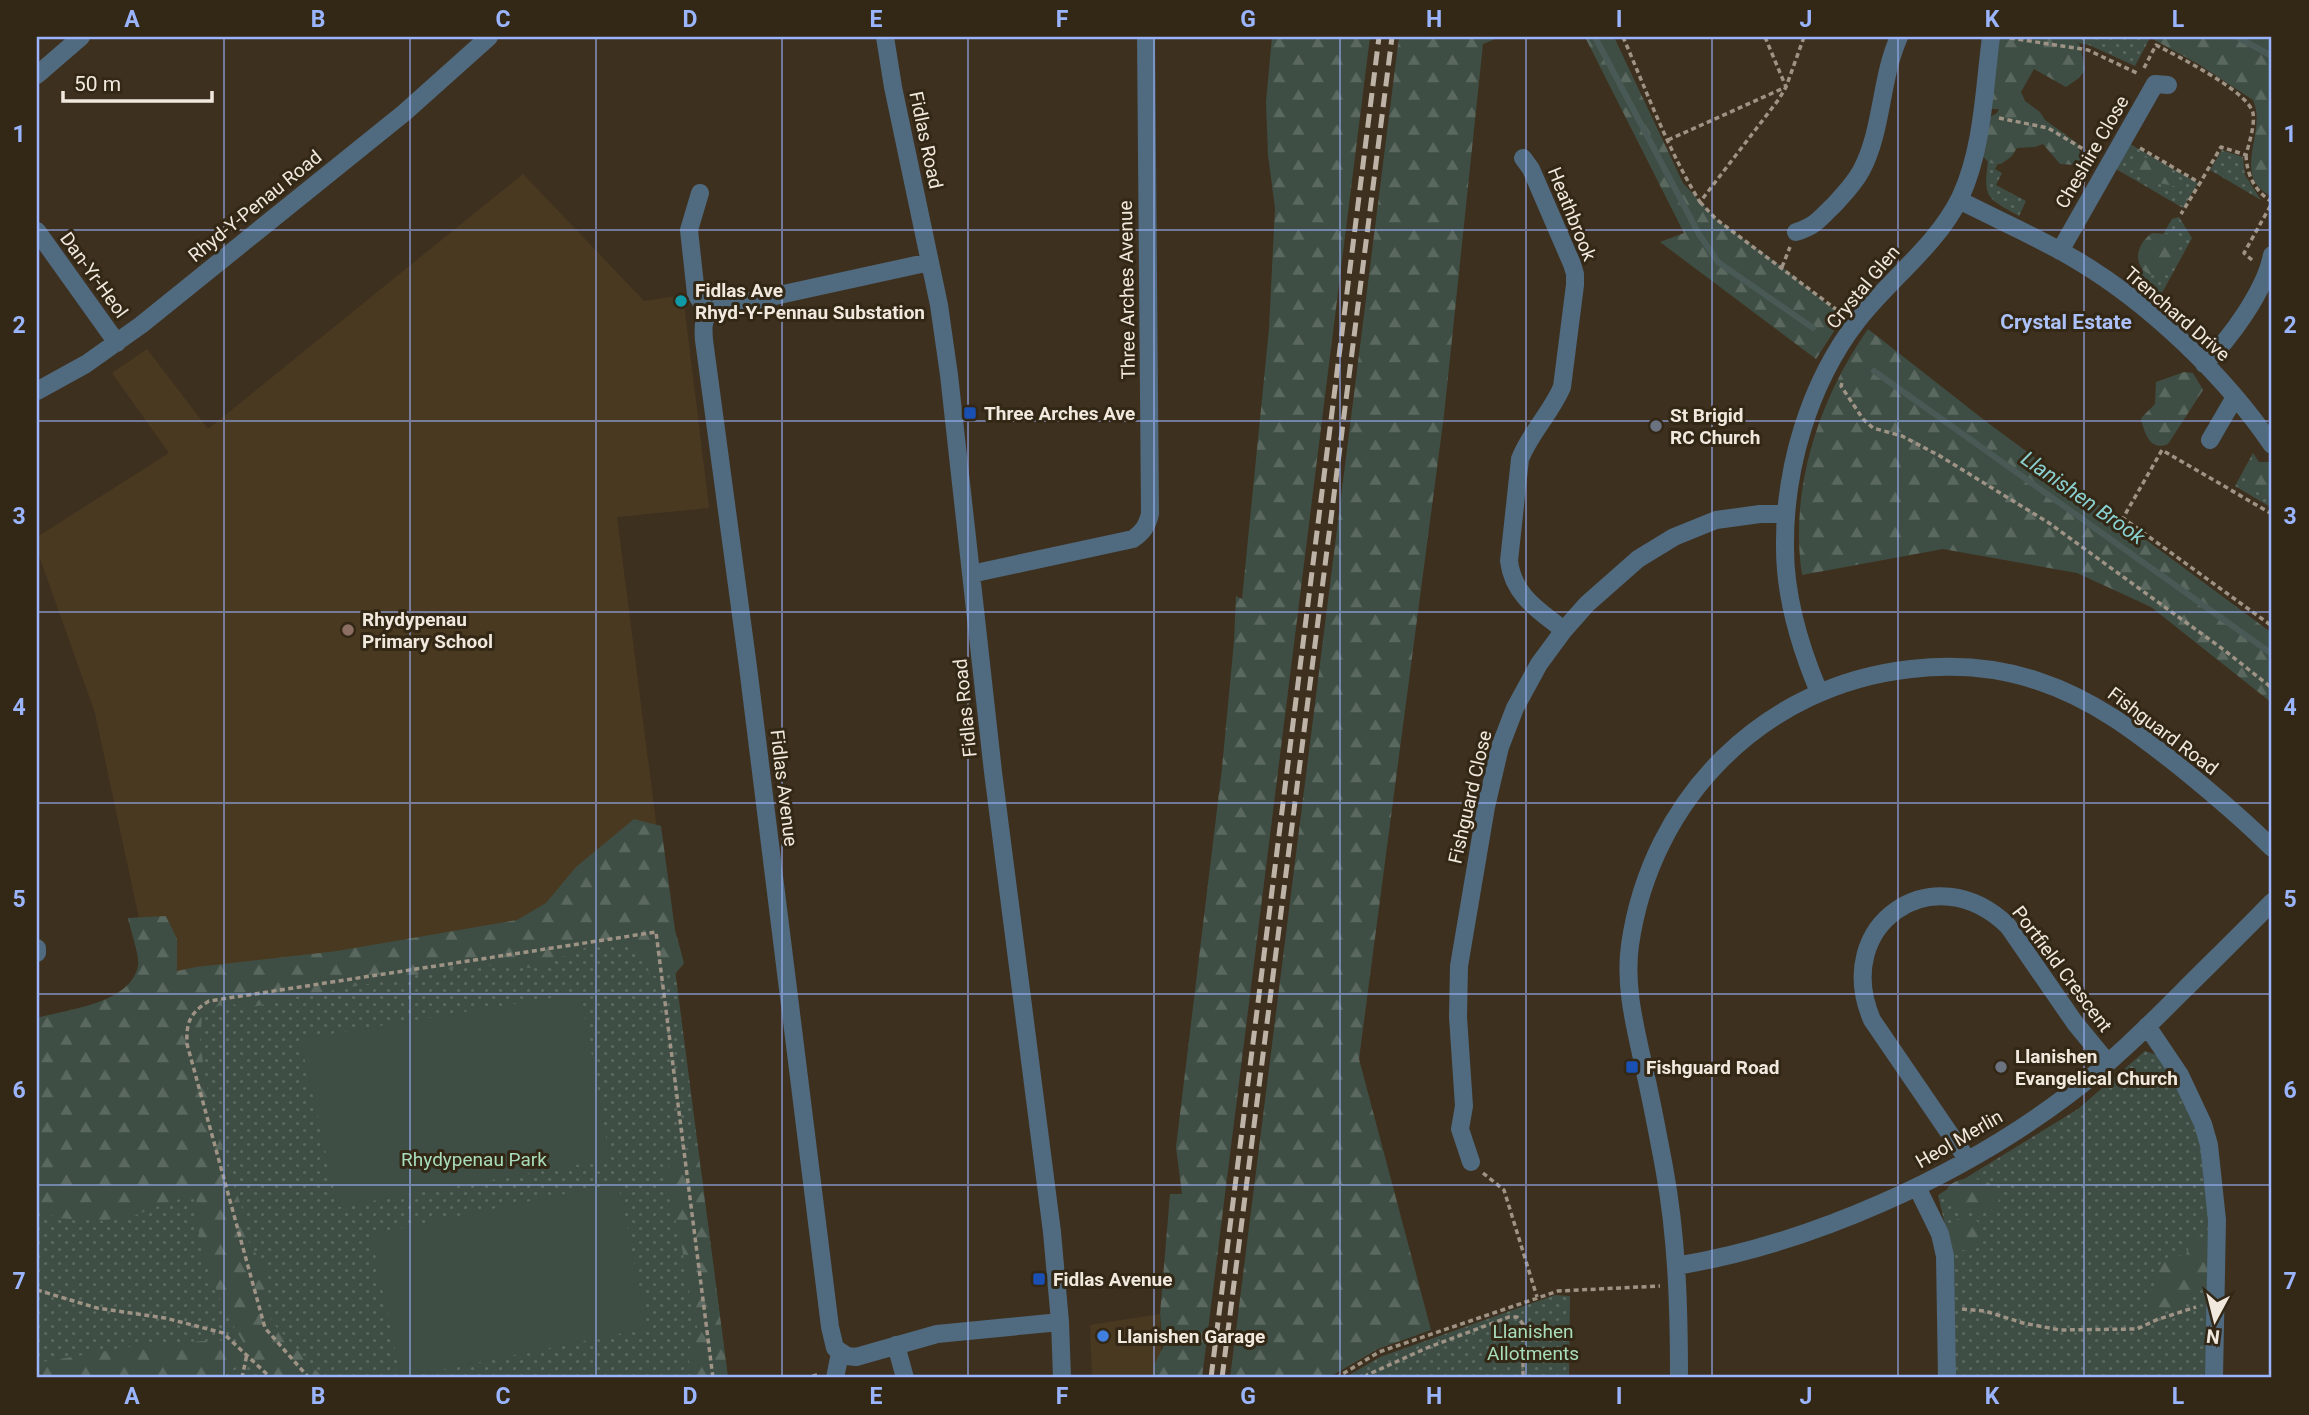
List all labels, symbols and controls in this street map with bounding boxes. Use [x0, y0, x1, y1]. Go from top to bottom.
text: A [124, 6, 140, 33]
text: B [311, 6, 325, 33]
text: C [495, 6, 511, 33]
text: D [683, 6, 697, 33]
text: E [870, 6, 883, 33]
text: F [1056, 6, 1069, 33]
text: G [1240, 6, 1256, 33]
text: H [1426, 6, 1442, 33]
text: I [1616, 6, 1622, 33]
text: J [1800, 6, 1812, 33]
text: K [1985, 6, 2000, 33]
text: L [2172, 6, 2184, 33]
scale bar [63, 60, 212, 104]
text: 50 m [74, 72, 121, 96]
street label: Fidlas Road [904, 89, 948, 191]
street label: Cheshire Close [2050, 91, 2134, 213]
text: 1 [12, 121, 26, 148]
text: 1 [2283, 121, 2297, 148]
street label: Rhyd-Y-Penau Road [184, 145, 326, 267]
street label: Heathbrook [1543, 164, 1601, 264]
street label: Three Arches Avenue [1114, 200, 1140, 380]
street label: Dan-Yr-Heol [55, 228, 133, 322]
street label: Crystal Glen [1821, 241, 1905, 333]
street label: Trenchard Drive [2119, 262, 2235, 366]
place label: Fidlas Ave Rhyd-Y-Pennau Substation [695, 279, 925, 324]
marker: Fidlas Ave Rhyd-Y-Pennau Substation [673, 293, 689, 309]
district label: Crystal Estate [2000, 310, 2132, 334]
text: 2 [12, 312, 26, 339]
text: 2 [2283, 312, 2297, 339]
place label: Three Arches Ave [984, 402, 1135, 425]
place label: St Brigid RC Church [1670, 404, 1760, 449]
marker: Three Arches Ave [962, 405, 978, 421]
marker: St Brigid RC Church [1648, 418, 1664, 434]
water label: Llanishen Brook [2017, 447, 2150, 550]
text: 3 [12, 503, 26, 530]
text: 3 [2283, 503, 2297, 530]
place label: Rhydypenau Primary School [362, 608, 493, 653]
marker: Rhydypenau Primary School [340, 622, 356, 638]
street label: Fidlas Road [948, 658, 982, 758]
street label: Fishguard Road [2103, 682, 2223, 780]
text: 4 [12, 694, 26, 721]
text: 4 [2283, 694, 2297, 721]
street label: Fidlas Avenue [765, 728, 803, 848]
street label: Fishguard Close [1443, 728, 1497, 866]
text: 5 [12, 886, 26, 913]
text: 5 [2283, 886, 2297, 913]
street label: Portfield Crescent [2007, 901, 2117, 1037]
place label: Llanishen Evangelical Church [2015, 1045, 2178, 1090]
place label: Fishguard Road [1646, 1056, 1779, 1079]
marker: Fishguard Road [1624, 1059, 1640, 1075]
marker: Llanishen Evangelical Church [1993, 1059, 2009, 1075]
text: 6 [12, 1077, 26, 1104]
text: 6 [2283, 1077, 2297, 1104]
street label: Heol Merlin [1911, 1105, 2007, 1173]
park label: Rhydypenau Park [401, 1148, 547, 1171]
text: 7 [12, 1268, 26, 1295]
place label: Fidlas Avenue [1053, 1268, 1172, 1291]
text: 7 [2283, 1268, 2297, 1295]
marker: Fidlas Avenue [1031, 1271, 1047, 1287]
north arrow [2180, 1286, 2250, 1356]
park label: Llanishen Allotments [1487, 1320, 1579, 1365]
text: N [2205, 1324, 2221, 1349]
place label: Llanishen Garage [1117, 1325, 1265, 1348]
marker: Llanishen Garage [1095, 1328, 1111, 1344]
text: A [124, 1383, 140, 1410]
text: B [311, 1383, 325, 1410]
text: C [495, 1383, 511, 1410]
text: D [683, 1383, 697, 1410]
text: E [870, 1383, 883, 1410]
text: F [1056, 1383, 1069, 1410]
text: G [1240, 1383, 1256, 1410]
text: H [1426, 1383, 1442, 1410]
text: I [1616, 1383, 1622, 1410]
text: J [1800, 1383, 1812, 1410]
text: K [1985, 1383, 2000, 1410]
text: L [2172, 1383, 2184, 1410]

